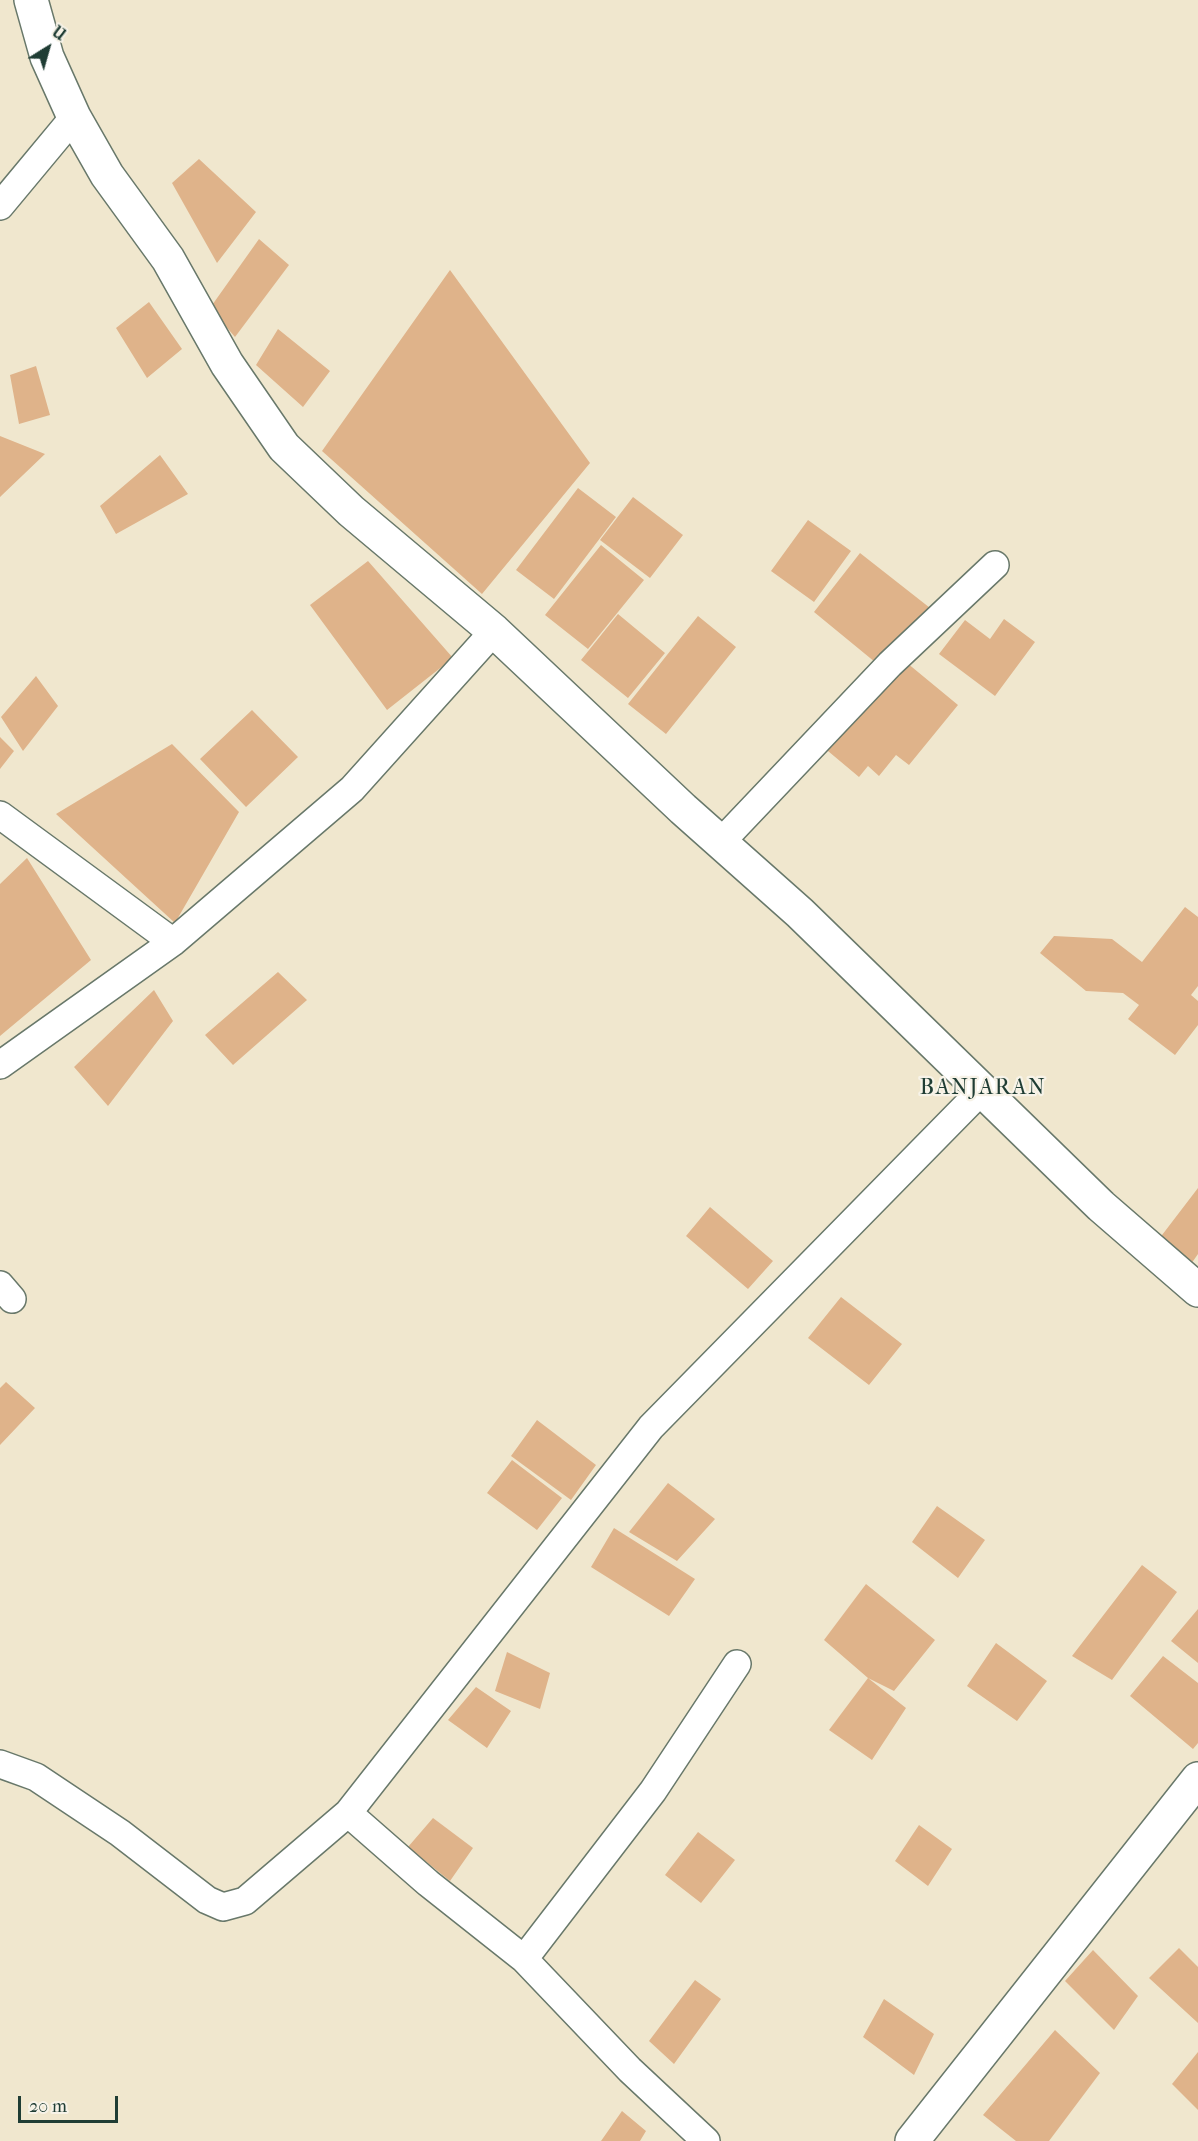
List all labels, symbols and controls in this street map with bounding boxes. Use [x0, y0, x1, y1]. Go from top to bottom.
north arrow [18, 18, 78, 78]
text: U [48, 22, 70, 45]
district label: BANJARAN [920, 1076, 1046, 1102]
scale bar [21, 2084, 122, 2122]
text: 20 m [29, 2096, 67, 2117]

